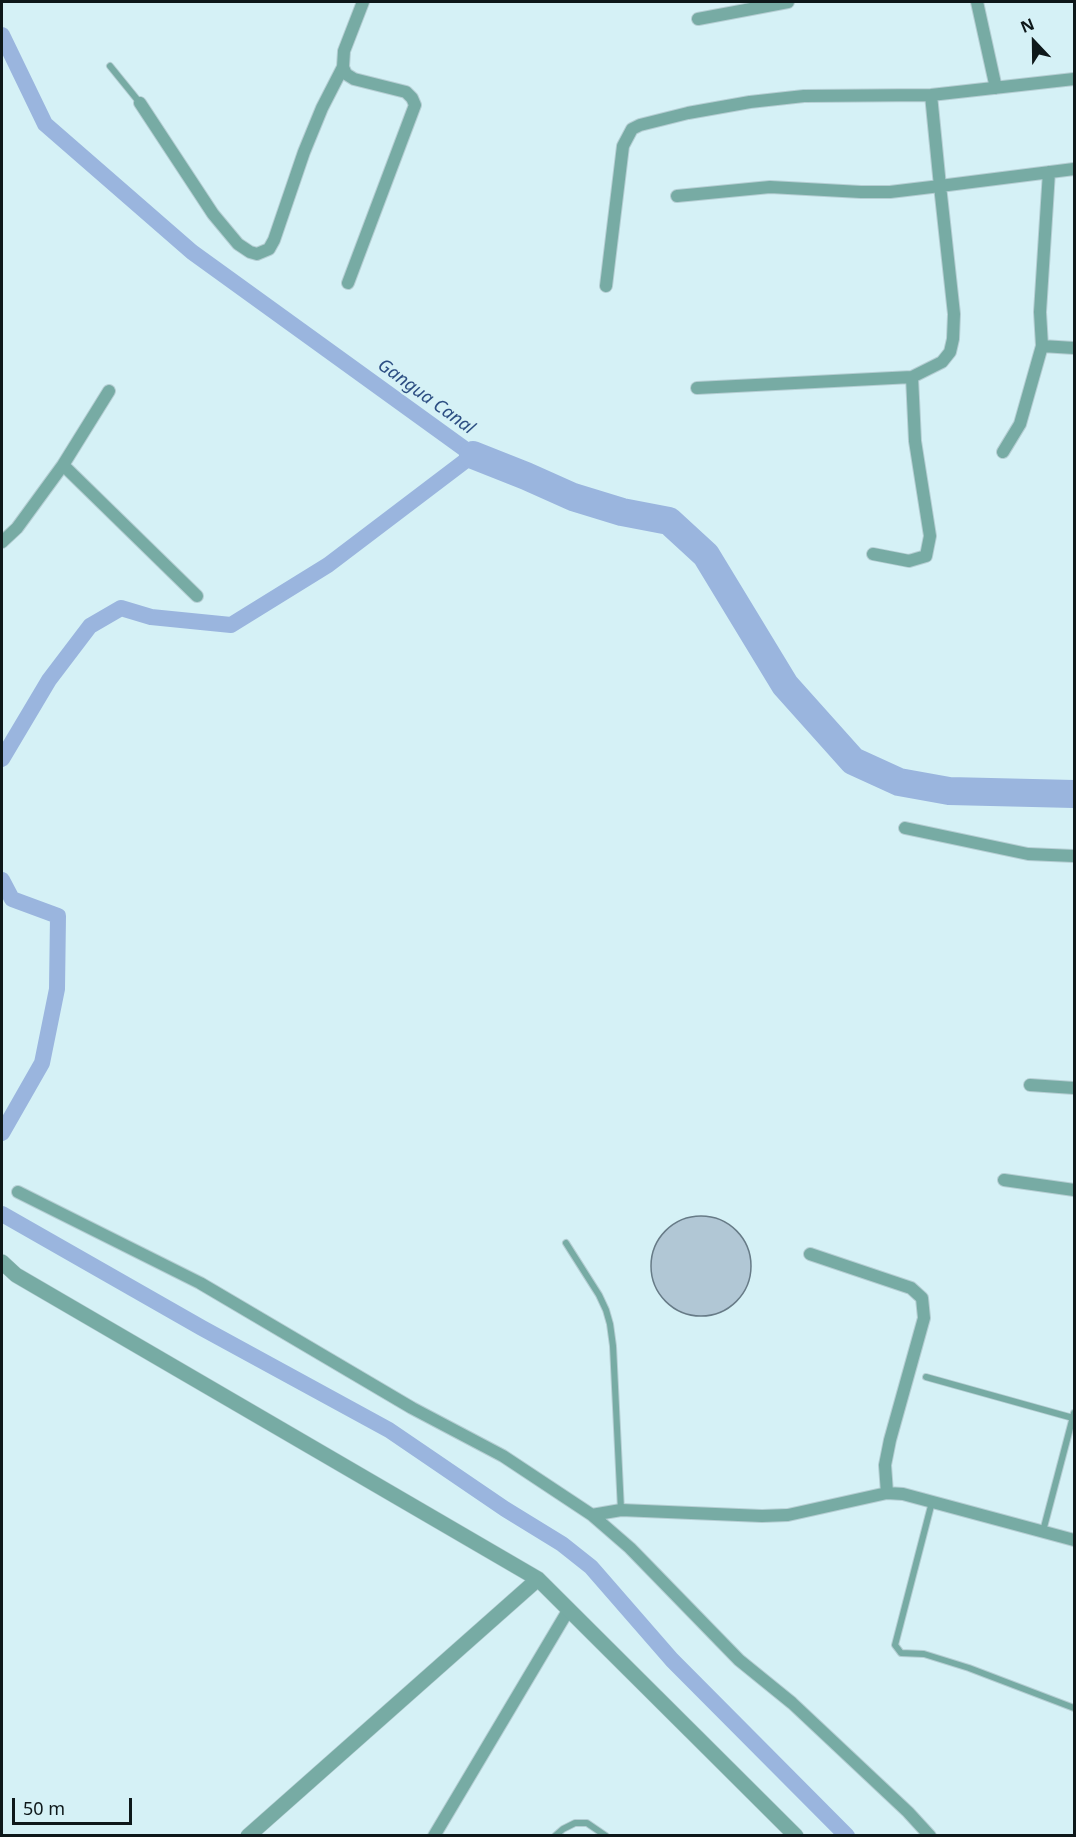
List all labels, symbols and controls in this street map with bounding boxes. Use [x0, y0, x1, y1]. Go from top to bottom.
north arrow [1004, 12, 1064, 72]
text: N [1017, 13, 1037, 38]
water label: Gangua Canal [373, 355, 479, 439]
scale bar [15, 1786, 135, 1824]
text: 50 m [23, 1796, 65, 1820]

